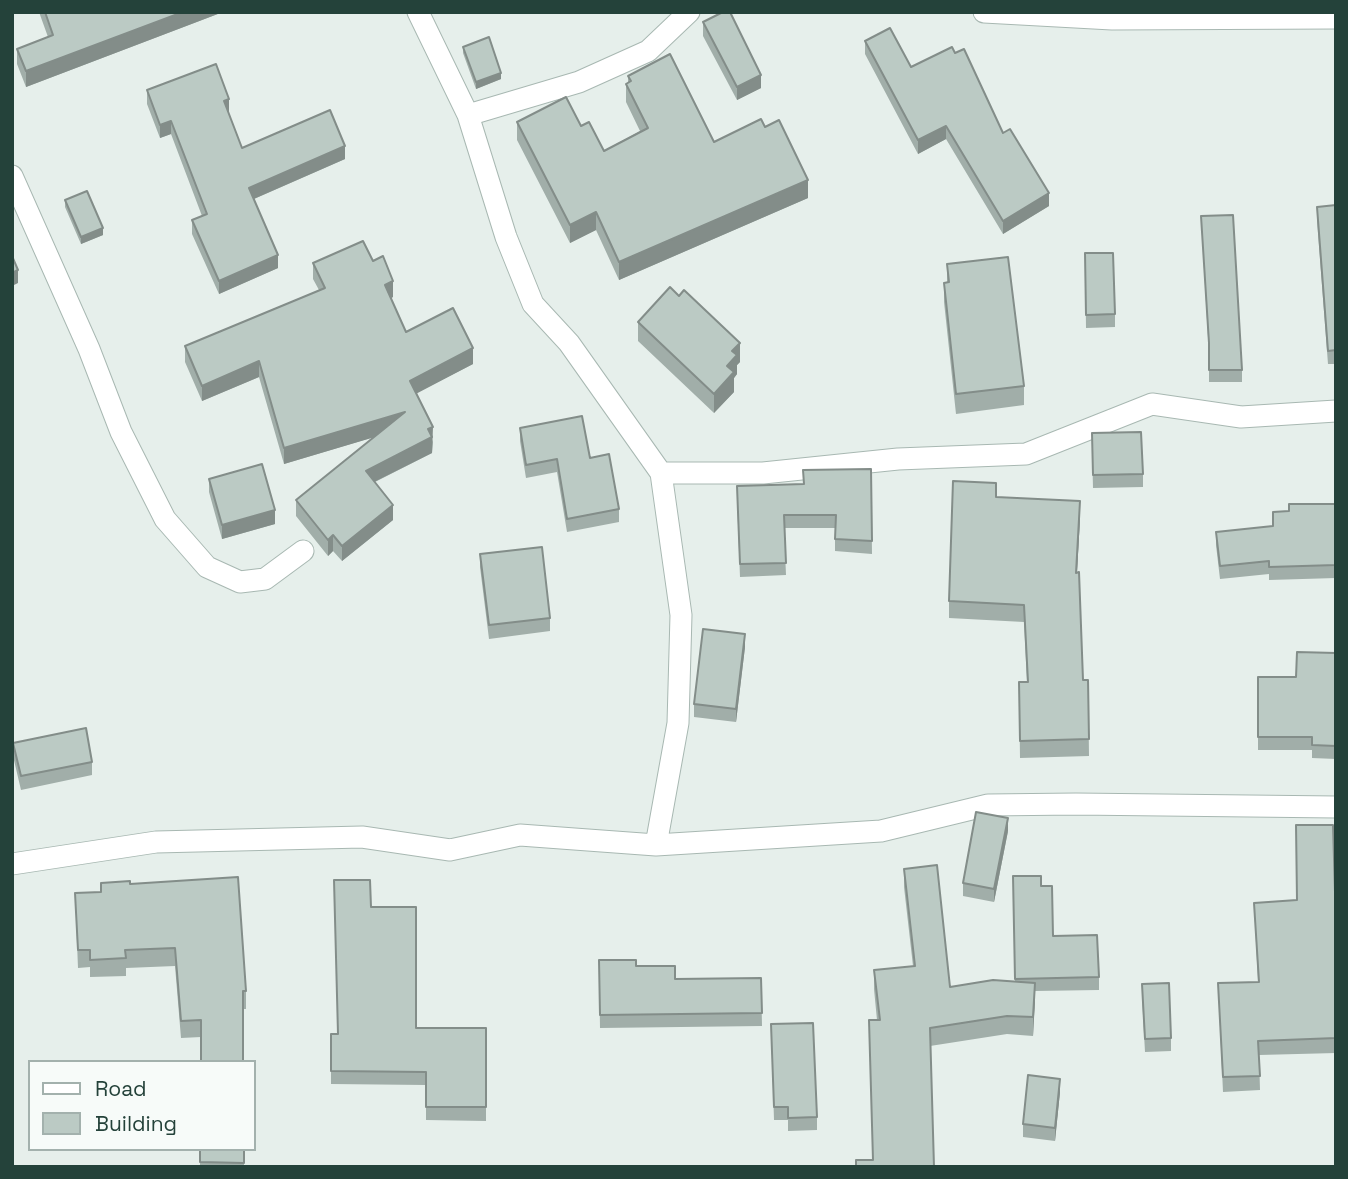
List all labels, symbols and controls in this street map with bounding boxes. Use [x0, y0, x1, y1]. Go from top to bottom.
legend [28, 1060, 256, 1151]
text: Road [95, 1075, 147, 1102]
text: Building [95, 1110, 177, 1137]

